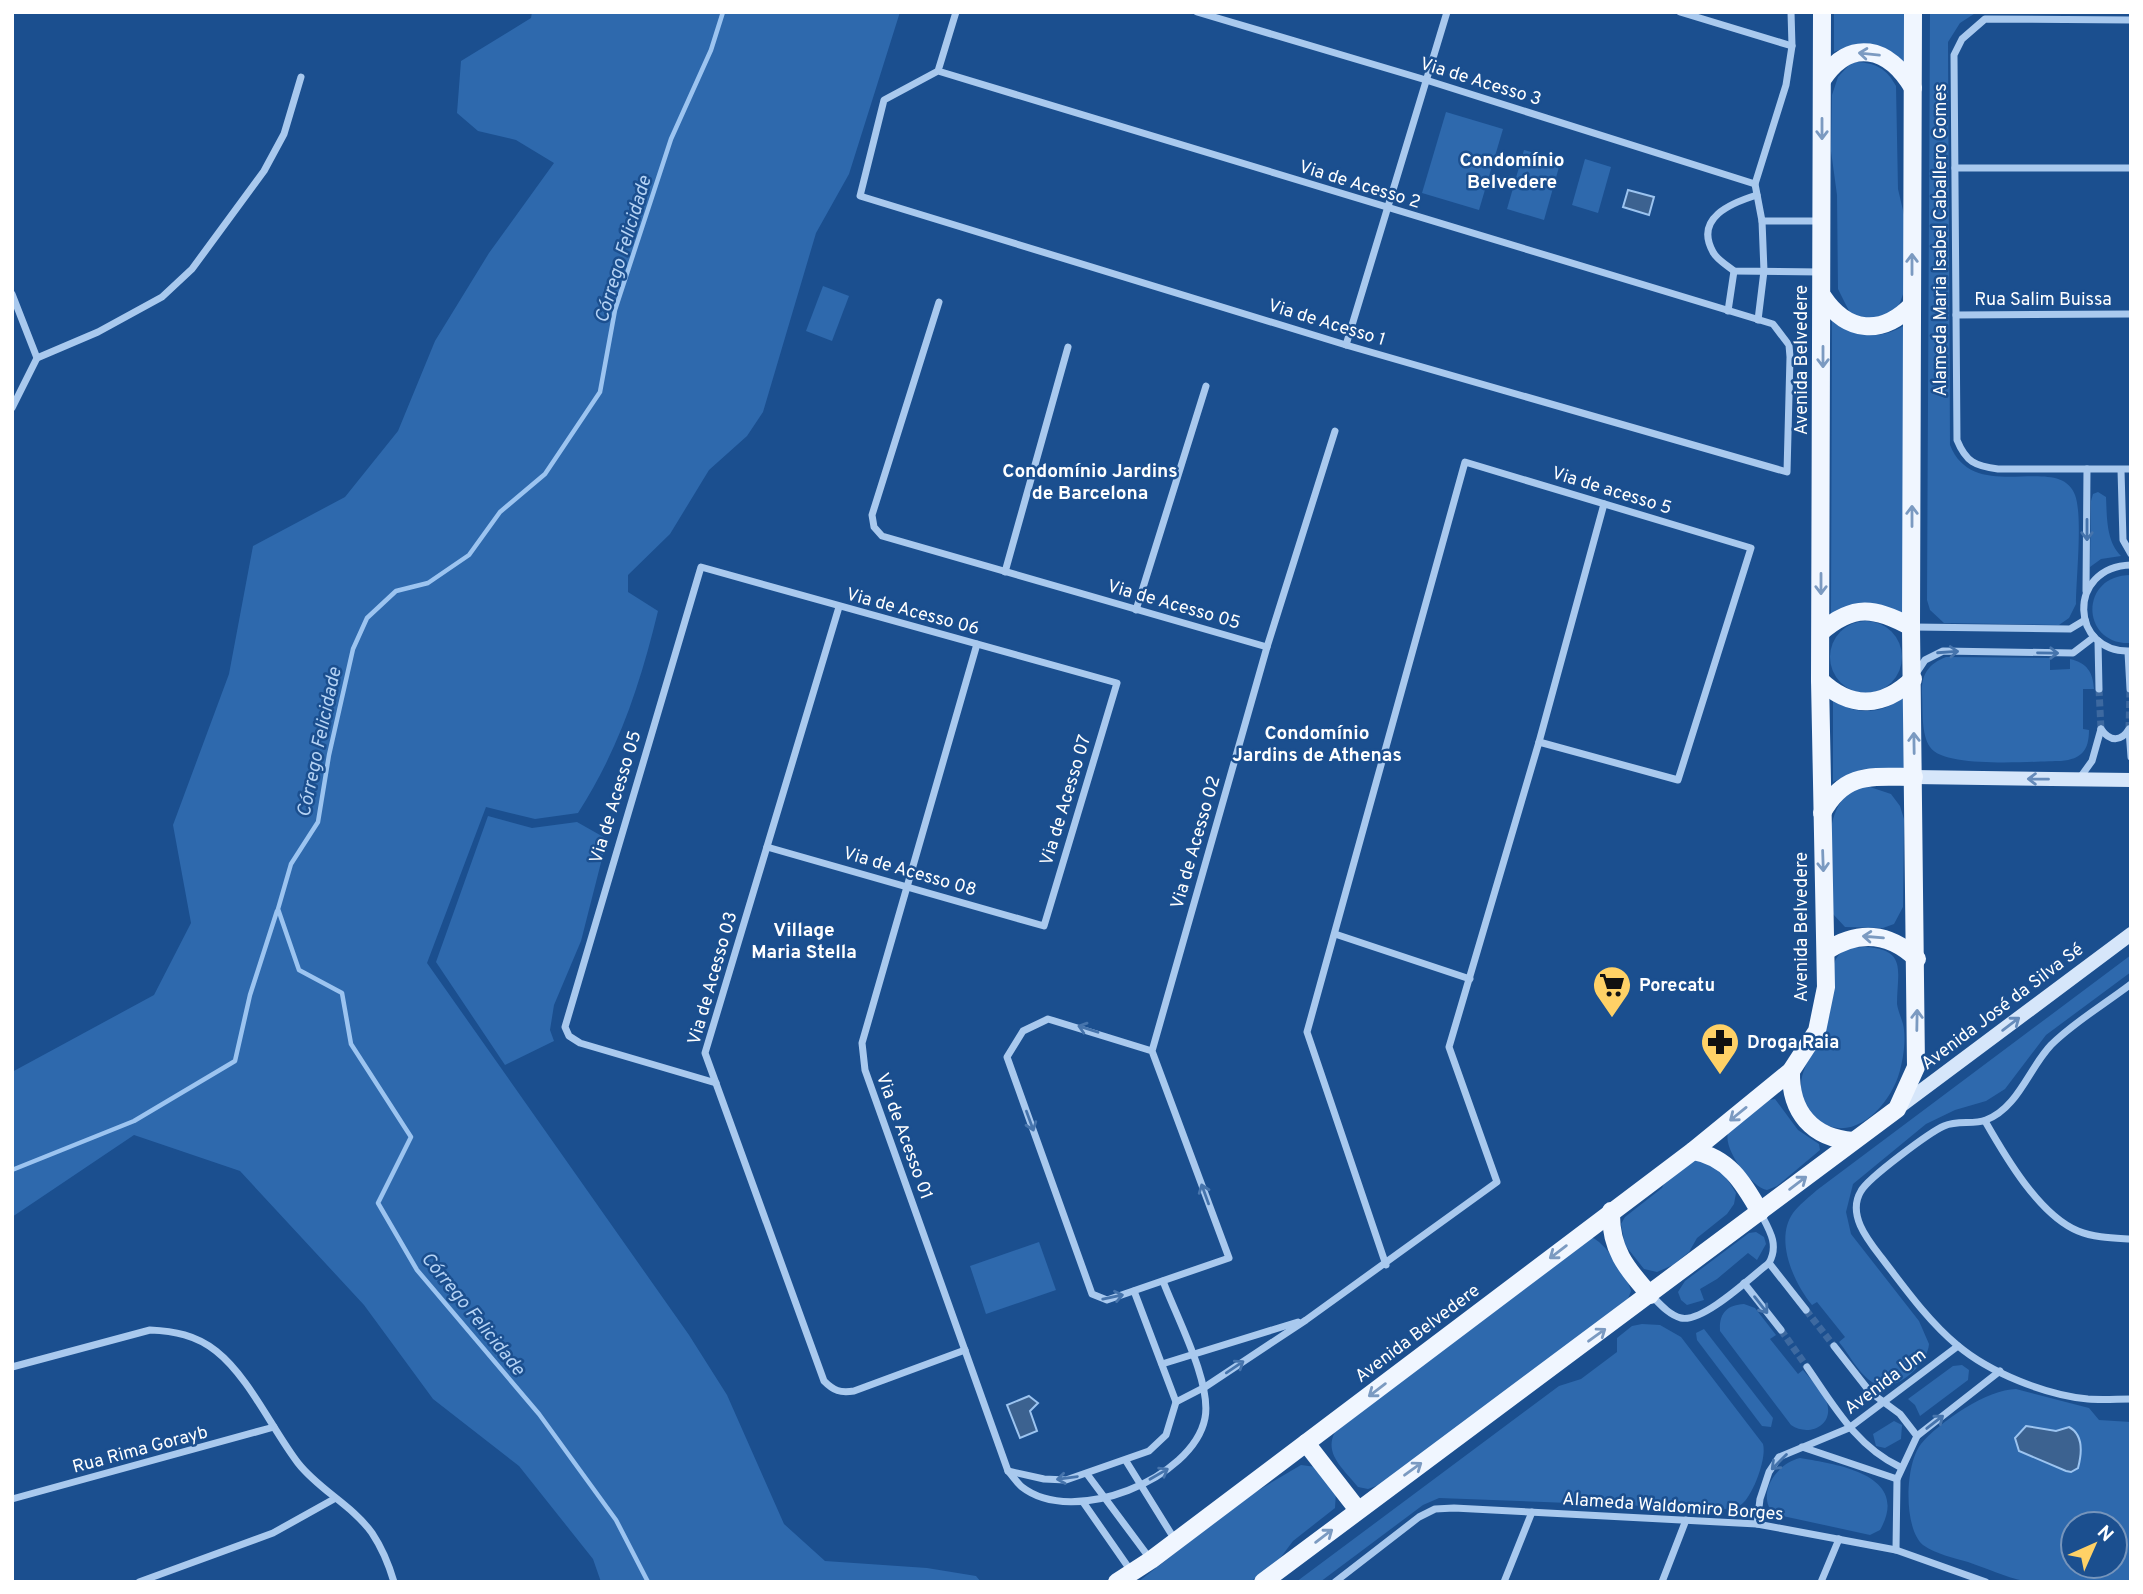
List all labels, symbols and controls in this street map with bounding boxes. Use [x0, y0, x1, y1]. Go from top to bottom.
one-way arrow [1858, 48, 1881, 61]
street label: Via de Acesso 3 [1417, 53, 1544, 112]
street label: Alameda Maria Isabel Caballero Gomes [1930, 83, 1953, 397]
one-way arrow [1815, 118, 1829, 141]
district label: Condomínio Belvedere [1460, 149, 1564, 195]
street label: Via de Acesso 2 [1296, 156, 1423, 215]
water label: Córrego Felicidade [590, 173, 658, 326]
one-way arrow [1905, 253, 1919, 276]
street label: Avenida Belvedere [1791, 285, 1814, 435]
street label: Rua Salim Buissa [1974, 289, 2112, 312]
street label: Via de Acesso 1 [1265, 295, 1388, 352]
one-way arrow [1816, 345, 1829, 368]
district label: Condomínio Jardins de Barcelona [1002, 460, 1178, 506]
street label: Via de acesso 5 [1549, 462, 1674, 521]
one-way arrow [1905, 505, 1918, 528]
one-way arrow [2080, 519, 2094, 542]
one-way arrow [1814, 573, 1828, 596]
street label: Via de Acesso 05 [1104, 575, 1243, 635]
street label: Via de Acesso 06 [843, 584, 982, 641]
one-way arrow [1937, 646, 1960, 659]
one-way arrow [2036, 646, 2059, 660]
water label: Córrego Felicidade [292, 665, 348, 819]
district label: Condomínio Jardins de Athenas [1232, 722, 1402, 768]
street label: Via de Acesso 05 [585, 728, 648, 867]
street label: Via de Acesso 07 [1036, 732, 1097, 869]
one-way arrow [1907, 732, 1921, 755]
one-way arrow [2027, 772, 2050, 786]
street label: Via de Acesso 02 [1166, 773, 1226, 912]
street label: Via de Acesso 08 [840, 842, 979, 902]
one-way arrow [1816, 849, 1830, 872]
street label: Avenida Belvedere [1791, 852, 1814, 1002]
street label: Via de Acesso 03 [683, 909, 743, 1048]
district label: Village Maria Stella [751, 919, 857, 965]
one-way arrow [1862, 930, 1885, 943]
street label: Avenida José da Silva Sé [1917, 939, 2089, 1076]
supermarket icon: Porecatu [1591, 964, 1633, 1019]
place label: Porecatu [1639, 975, 1715, 998]
one-way arrow [1911, 1009, 1924, 1032]
one-way arrow [2001, 1016, 2020, 1031]
pharmacy icon: Droga Raia [1699, 1021, 1741, 1076]
one-way arrow [1077, 1022, 1099, 1034]
place label: Droga Raia [1747, 1032, 1839, 1055]
street label: Via de Acesso 01 [870, 1070, 937, 1203]
one-way arrow [1730, 1106, 1748, 1122]
one-way arrow [1025, 1110, 1037, 1132]
one-way arrow [1788, 1176, 1807, 1190]
one-way arrow [1198, 1184, 1210, 1206]
one-way arrow [1549, 1245, 1568, 1259]
water label: Córrego Felicidade [415, 1247, 530, 1381]
street label: Avenida Belvedere [1351, 1280, 1485, 1389]
one-way arrow [1101, 1289, 1123, 1302]
one-way arrow [1754, 1295, 1769, 1313]
one-way arrow [1587, 1328, 1606, 1342]
street label: Avenida Um [1840, 1344, 1931, 1420]
one-way arrow [1224, 1360, 1244, 1374]
one-way arrow [1368, 1382, 1386, 1397]
one-way arrow [1925, 1414, 1943, 1429]
street label: Rua Rima Gorayb [70, 1421, 211, 1480]
one-way arrow [1770, 1453, 1787, 1470]
one-way arrow [1403, 1462, 1422, 1477]
one-way arrow [1148, 1467, 1169, 1480]
one-way arrow [1056, 1472, 1079, 1485]
street label: Alameda Waldomiro Borges [1562, 1488, 1784, 1527]
north arrow [2059, 1510, 2129, 1580]
text: N [2091, 1521, 2118, 1548]
one-way arrow [1314, 1528, 1333, 1543]

